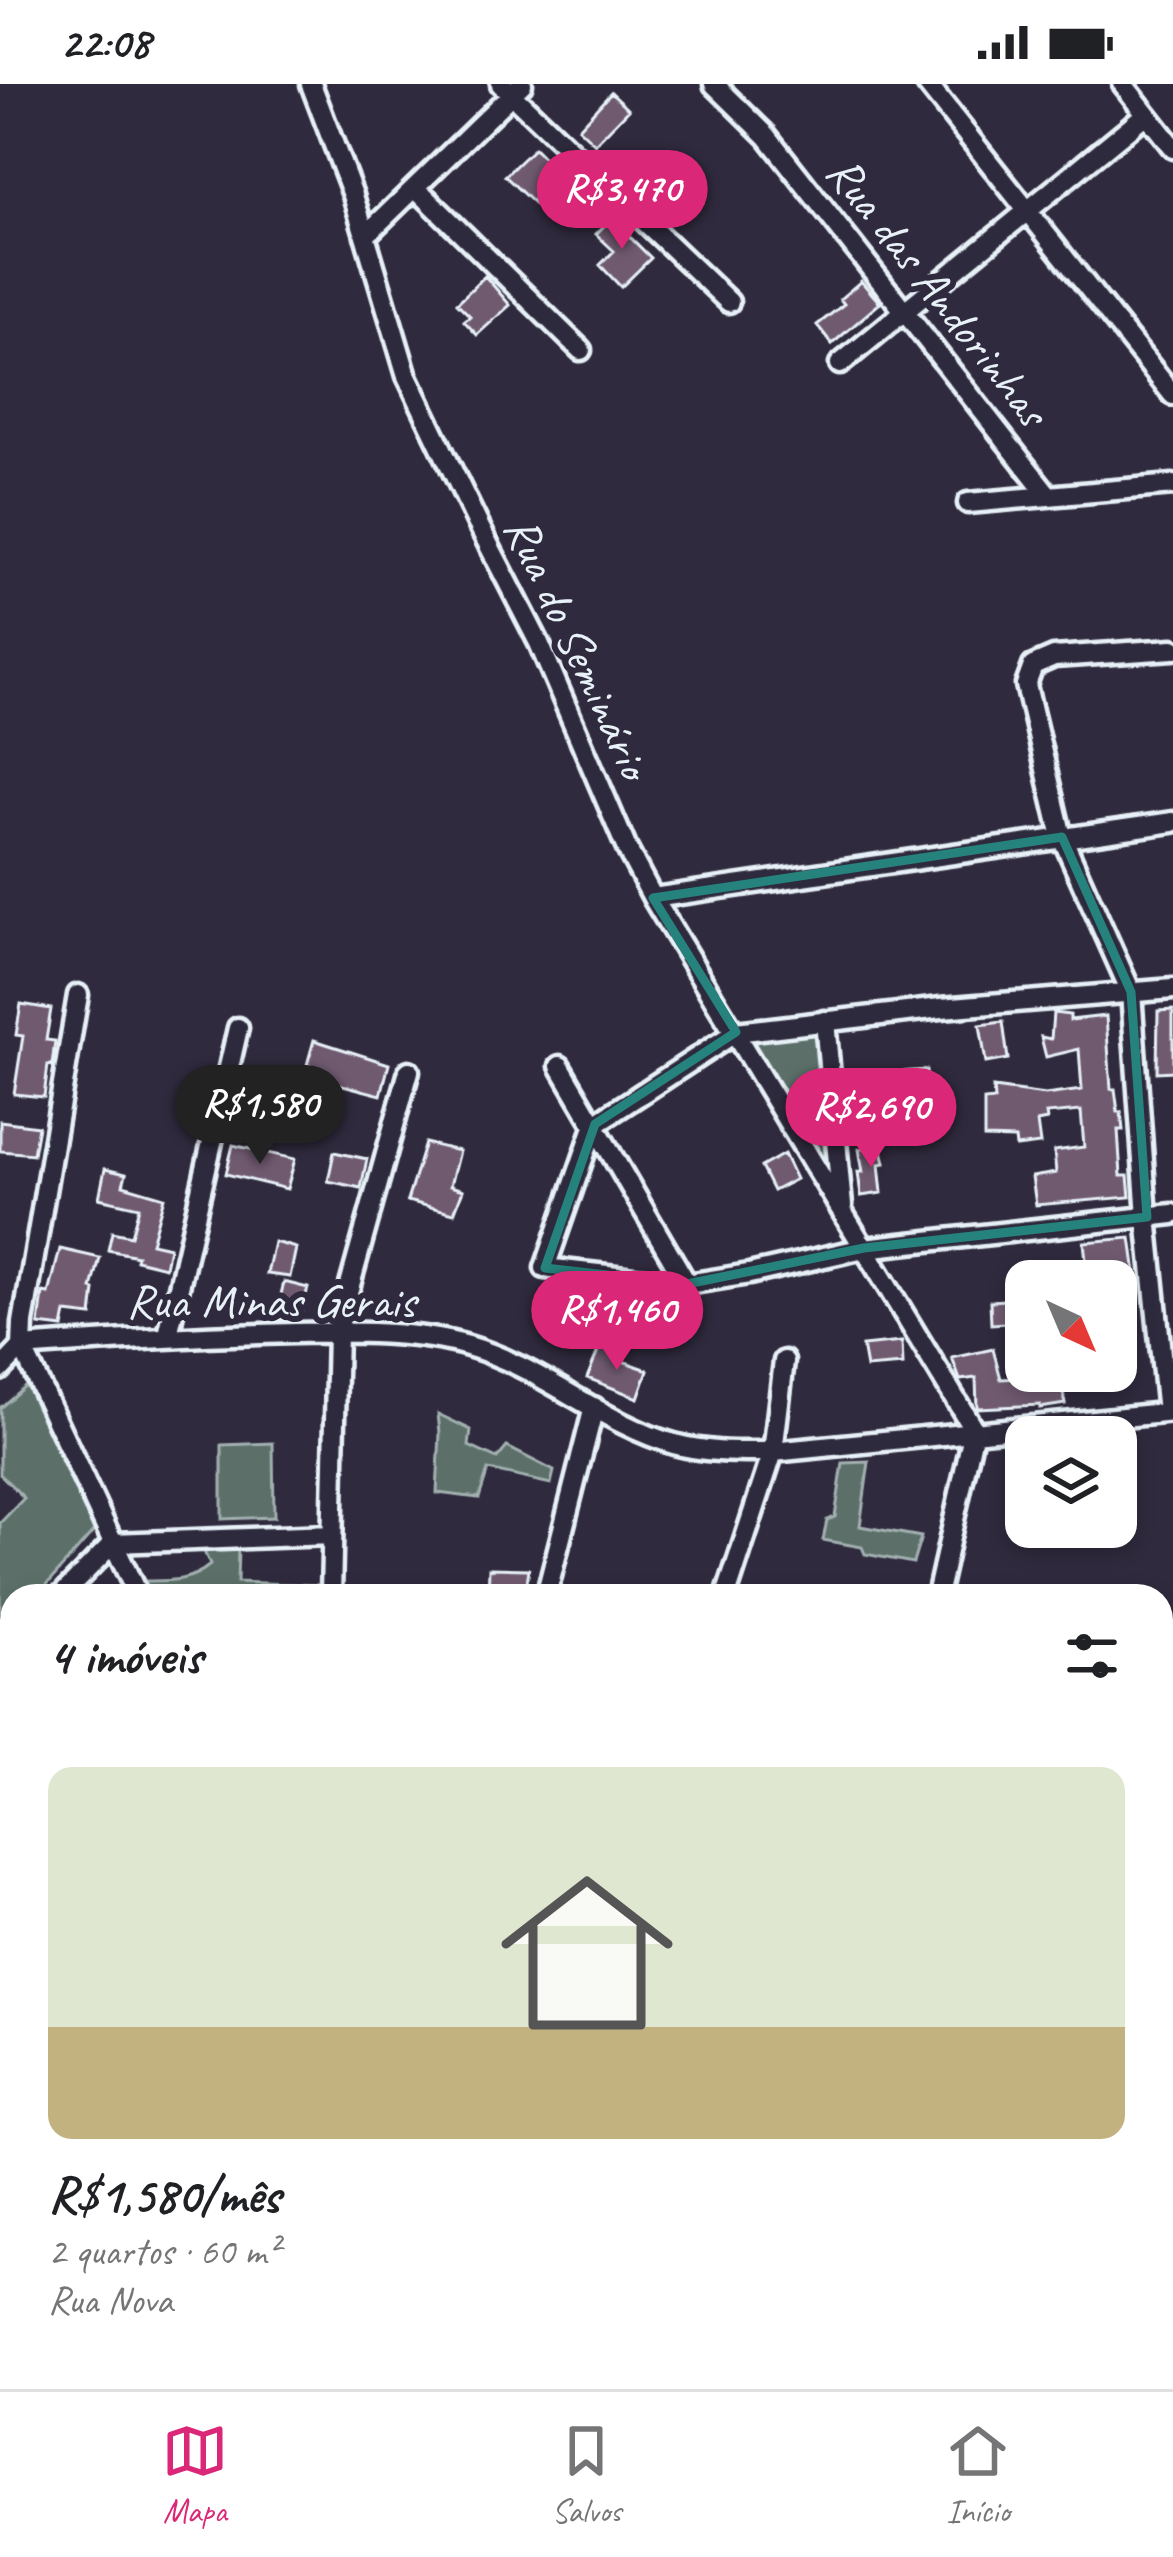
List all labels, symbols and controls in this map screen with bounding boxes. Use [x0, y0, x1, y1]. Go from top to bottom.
text: 22:08 [60, 14, 150, 71]
street label: Rua das Andorinhas [814, 144, 1065, 441]
pin: R$3,470 [511, 150, 733, 252]
text: R$3,470 [564, 164, 680, 213]
street label: Rua do Seminário [491, 506, 667, 792]
pin: R$1,580 [149, 1065, 371, 1167]
pin: R$2,690 [760, 1068, 982, 1170]
text: R$1,580 [202, 1079, 318, 1128]
text: R$2,690 [812, 1082, 930, 1131]
north arrow [1005, 1260, 1137, 1392]
map controls [1005, 1260, 1137, 1548]
street label: Rua Minas Gerais [127, 1271, 420, 1331]
pin: R$1,460 [506, 1271, 728, 1373]
text: R$1,460 [558, 1285, 676, 1334]
button: layers [1005, 1416, 1137, 1548]
icon: filters [1059, 1623, 1125, 1689]
text: 4 imóveis [48, 1624, 202, 1688]
icon: home [479, 1845, 695, 2061]
text: R$1,580/mês [48, 2163, 280, 2227]
text: 2 quartos · 60 m² [48, 2227, 278, 2276]
text: Rua Nova [48, 2276, 173, 2325]
tab: Mapa [162, 2418, 228, 2532]
tab: Salvos [552, 2418, 621, 2532]
tab: Início [945, 2418, 1011, 2532]

